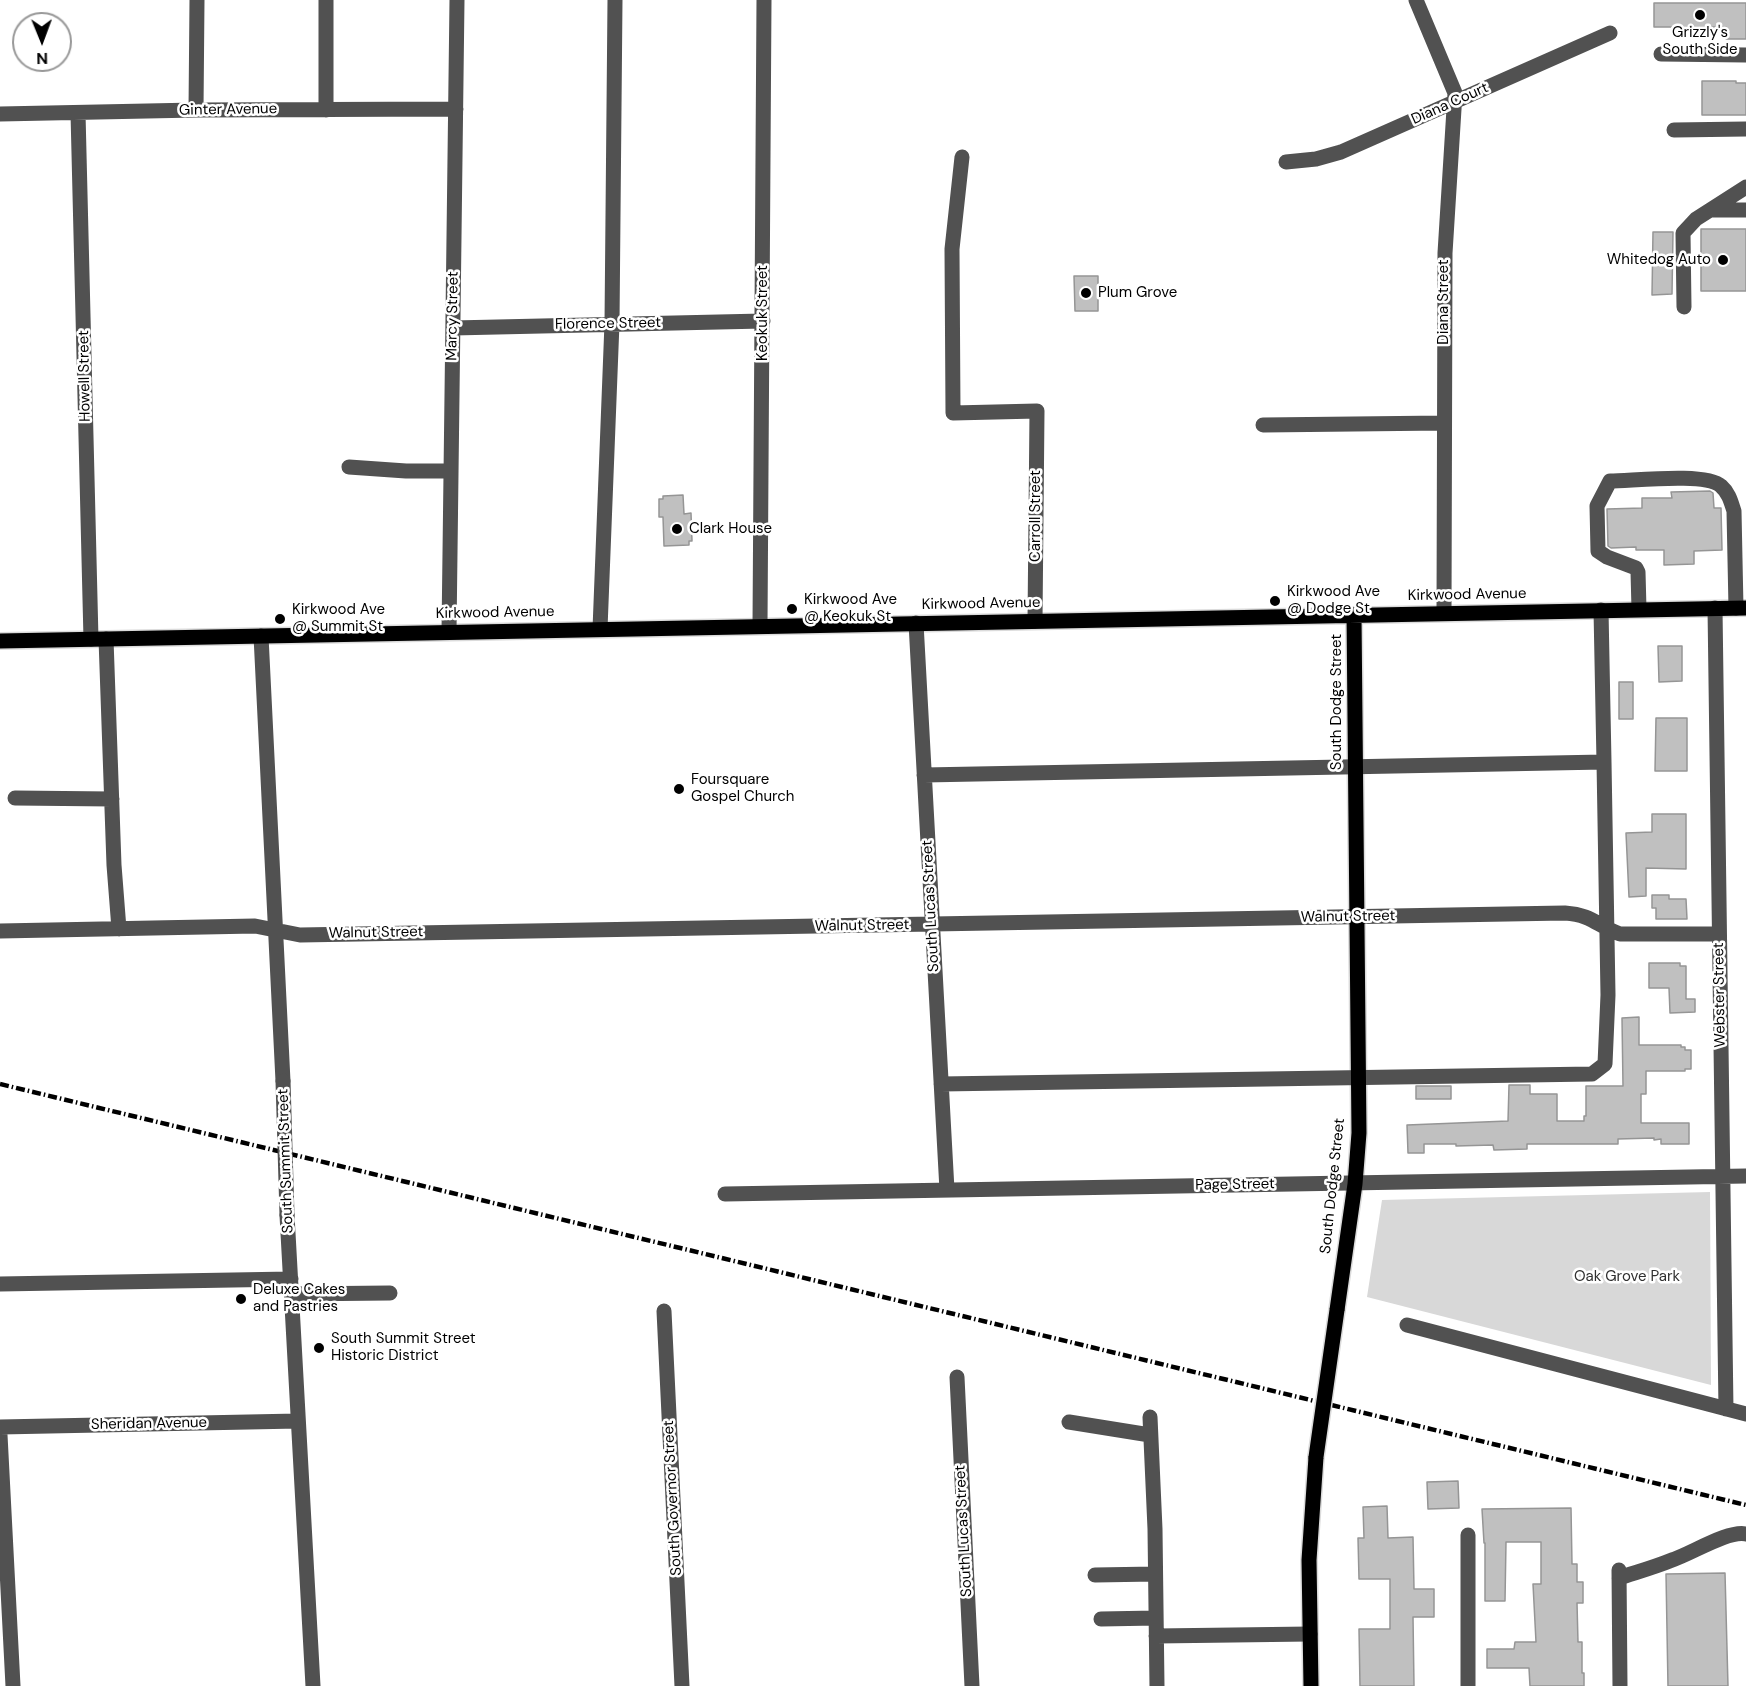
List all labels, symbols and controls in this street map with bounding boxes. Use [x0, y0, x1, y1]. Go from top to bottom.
marker: Grizzly's South Side [1693, 8, 1707, 22]
north arrow [12, 12, 72, 72]
place label: Grizzly's South Side [1663, 24, 1737, 59]
text: N [36, 48, 48, 69]
street label: Diana Court [1409, 79, 1491, 129]
street label: Ginter Avenue [179, 100, 277, 120]
place label: Whitedog Auto [1607, 251, 1711, 269]
marker: Whitedog Auto [1716, 253, 1730, 267]
street label: Diana Street [1435, 259, 1453, 345]
street label: Keokuk Street [754, 265, 772, 361]
street label: Marcy Street [443, 271, 463, 361]
place label: Plum Grove [1098, 284, 1177, 302]
marker: Plum Grove [1079, 286, 1093, 300]
street label: Florence Street [555, 314, 661, 334]
street label: Howell Street [75, 330, 95, 422]
street label: Carroll Street [1027, 470, 1045, 562]
place label: Clark House [689, 520, 772, 538]
marker: Clark House [670, 522, 684, 536]
place label: Kirkwood Ave @ Dodge St [1287, 583, 1380, 618]
street label: Kirkwood Avenue [1407, 585, 1527, 605]
place label: Kirkwood Ave @ Keokuk St [804, 591, 897, 626]
street label: Kirkwood Avenue [921, 594, 1041, 614]
marker: Kirkwood Ave @ Dodge St [1268, 594, 1282, 608]
place label: Kirkwood Ave @ Summit St [292, 601, 385, 636]
marker: Kirkwood Ave @ Keokuk St [785, 602, 799, 616]
street label: Kirkwood Avenue [435, 603, 555, 623]
marker: Kirkwood Ave @ Summit St [273, 612, 287, 626]
street label: South Dodge Street [1328, 634, 1346, 770]
place label: Foursquare Gospel Church [691, 771, 794, 806]
marker: Foursquare Gospel Church [672, 782, 686, 796]
street label: South Lucas Street [919, 840, 943, 972]
street label: Walnut Street [1300, 907, 1396, 927]
street label: Walnut Street [814, 916, 910, 936]
street label: Walnut Street [328, 923, 424, 943]
street label: Webster Street [1710, 942, 1730, 1048]
street label: South Summit Street [274, 1088, 298, 1234]
street label: South Dodge Street [1317, 1117, 1349, 1255]
street label: Page Street [1195, 1175, 1275, 1195]
park label: Oak Grove Park [1574, 1268, 1680, 1286]
place label: Deluxe Cakes and Pastries [253, 1281, 345, 1316]
marker: Deluxe Cakes and Pastries [234, 1292, 248, 1306]
place label: South Summit Street Historic District [331, 1330, 476, 1365]
marker: South Summit Street Historic District [312, 1341, 326, 1355]
street label: Sheridan Avenue [91, 1414, 207, 1434]
street label: South Governor Street [660, 1420, 686, 1576]
street label: South Lucas Street [952, 1465, 976, 1597]

